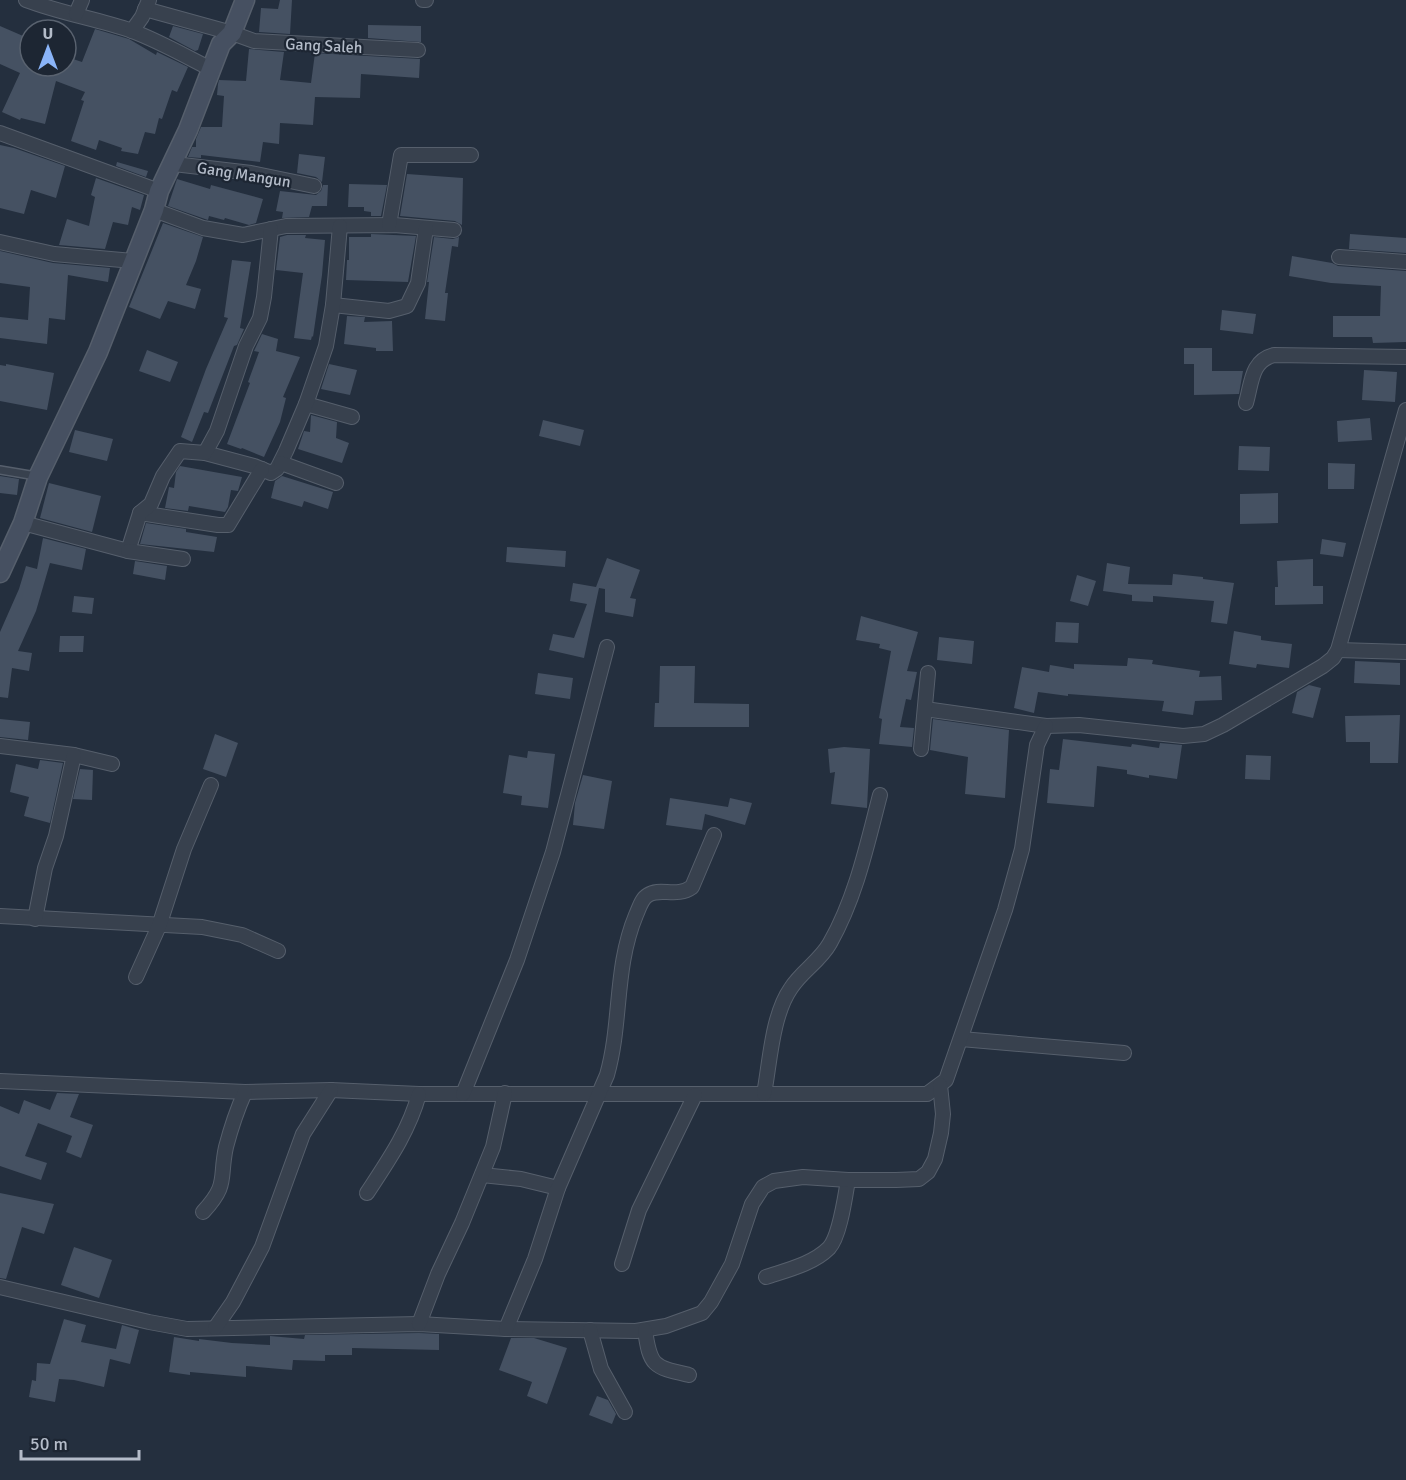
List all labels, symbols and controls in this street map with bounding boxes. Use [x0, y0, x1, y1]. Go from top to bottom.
north arrow [18, 18, 78, 78]
text: U [43, 24, 53, 44]
street label: Gang Saleh [285, 34, 363, 58]
street label: Gang Mangun [195, 158, 292, 192]
scale bar [21, 1423, 140, 1461]
text: 50 m [30, 1433, 68, 1455]

